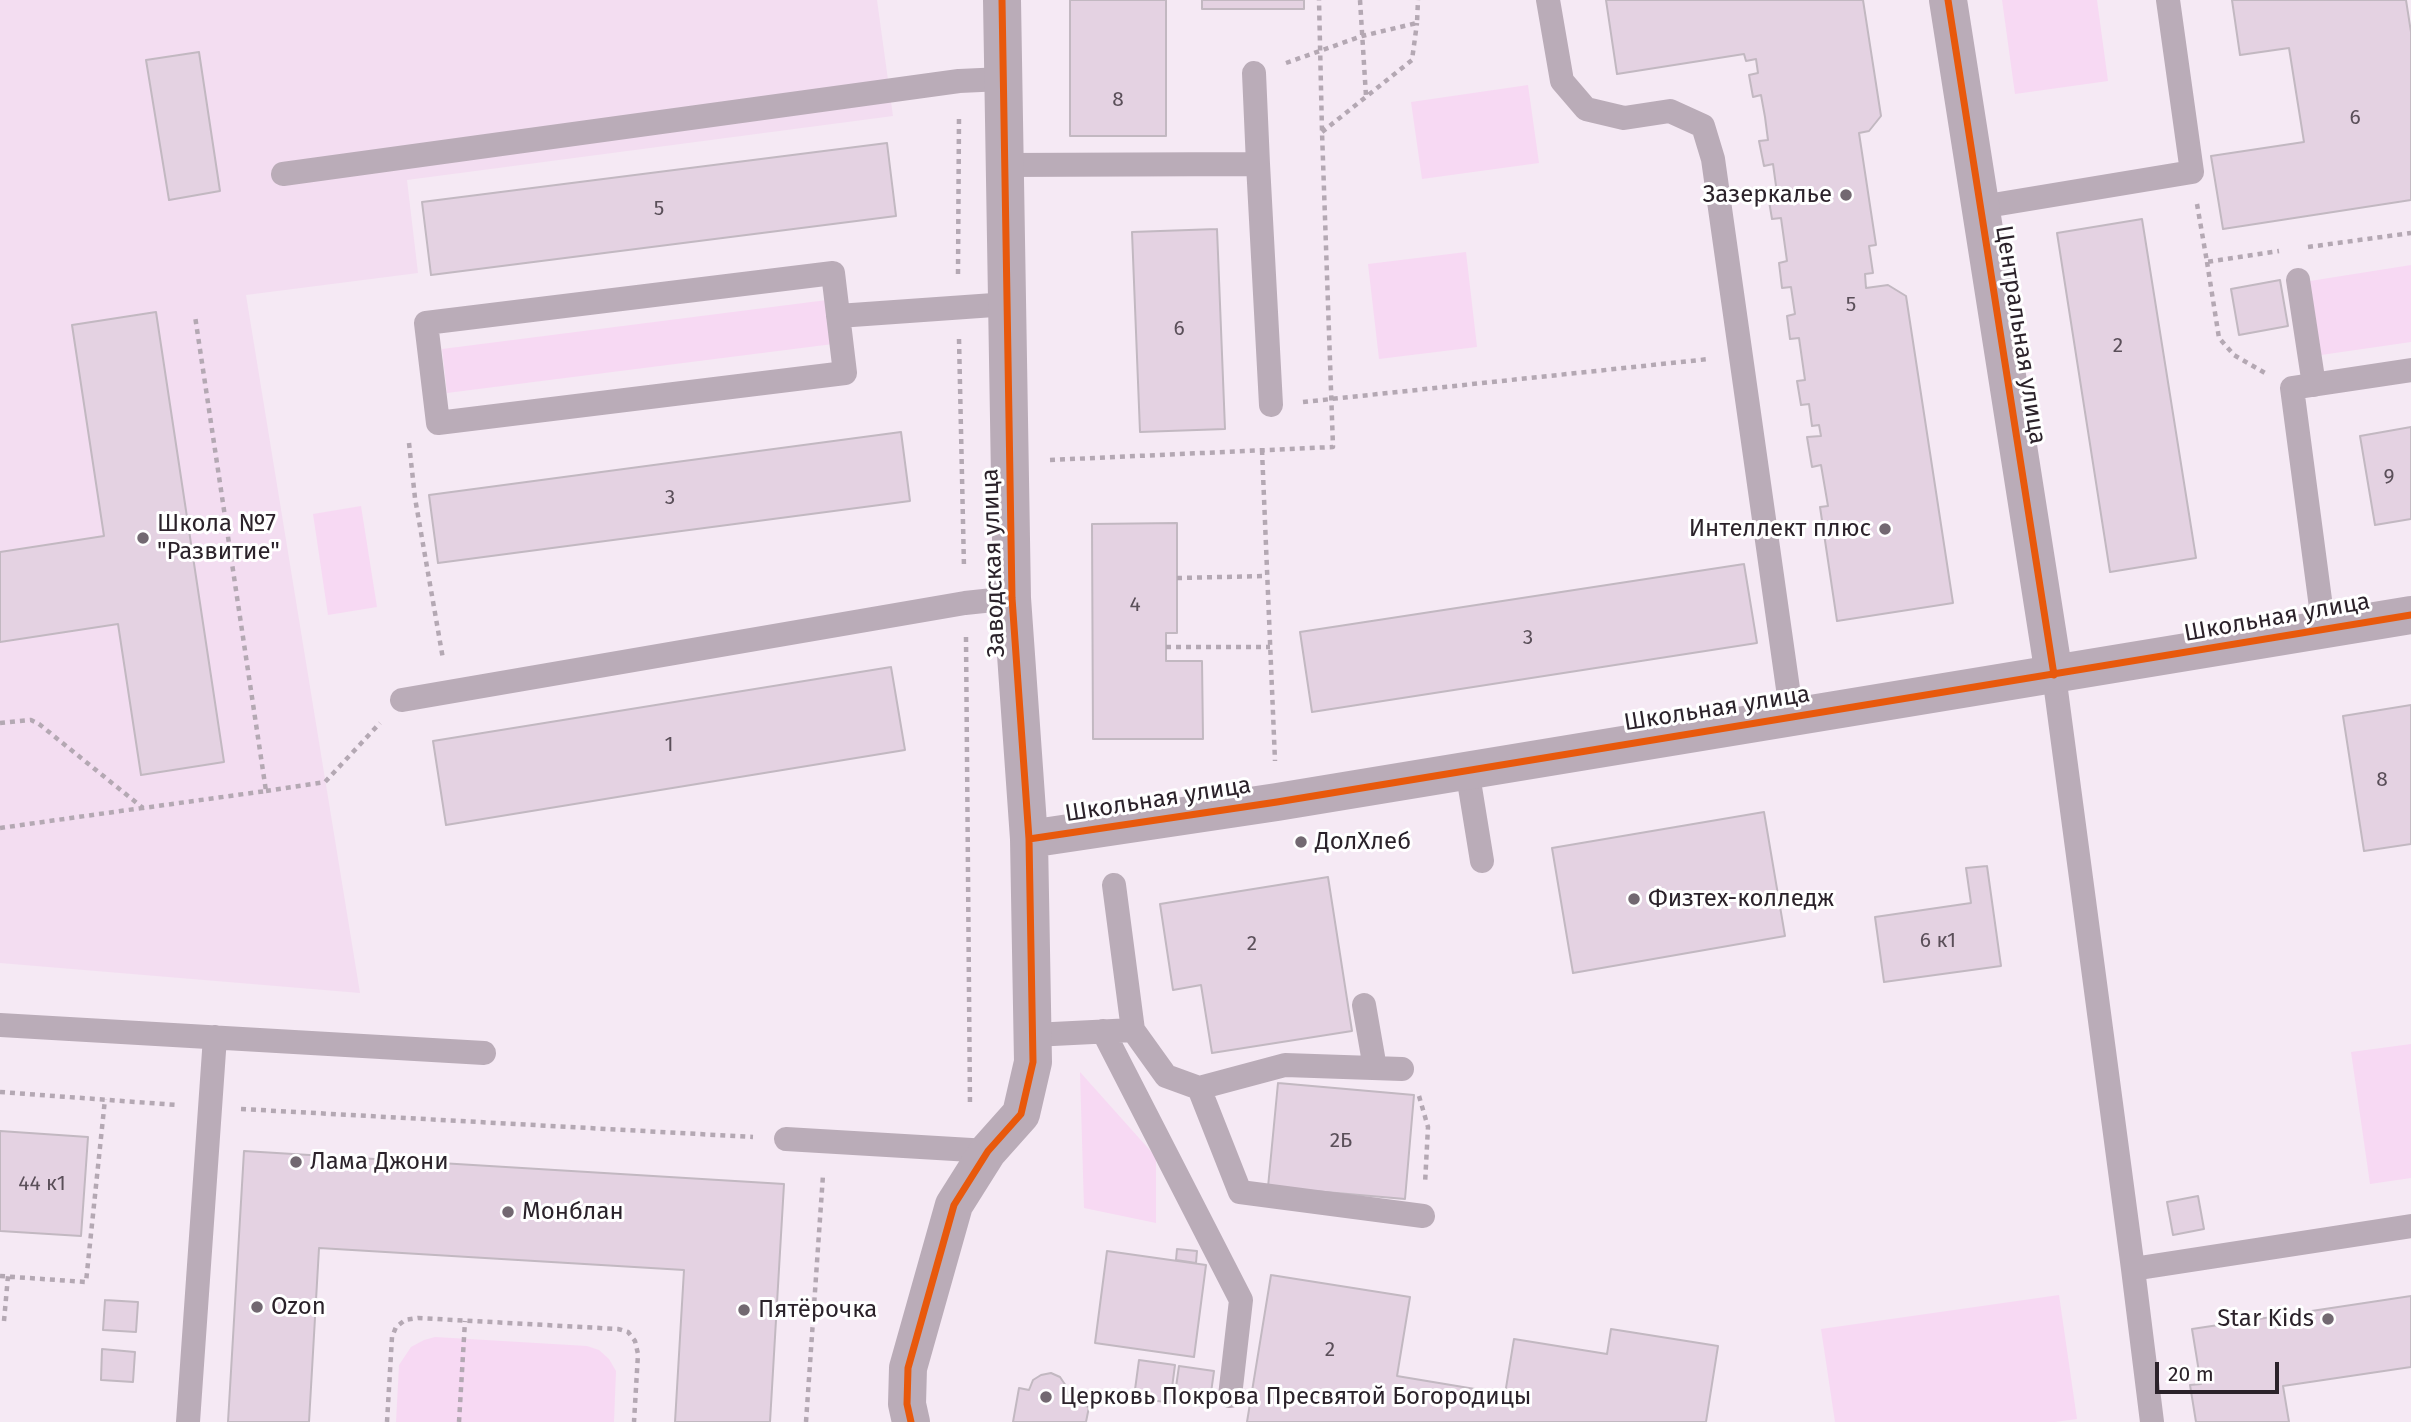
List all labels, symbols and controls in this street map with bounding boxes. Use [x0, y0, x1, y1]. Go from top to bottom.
house number: 8 [1112, 87, 1124, 113]
house number: 6 [2349, 105, 2361, 131]
place label: Зазеркалье [1703, 181, 1832, 209]
marker: Зазеркалье [1838, 187, 1854, 203]
house number: 5 [654, 196, 664, 222]
street label: Центральная улица [1988, 224, 2052, 446]
house number: 5 [1846, 292, 1856, 318]
house number: 6 [1173, 316, 1185, 342]
house number: 2 [2113, 333, 2123, 359]
house number: 9 [2383, 464, 2395, 490]
street label: Заводская улица [976, 468, 1012, 658]
house number: 3 [665, 485, 675, 511]
place label: Школа №7 "Развитие" [157, 510, 280, 566]
place label: Интеллект плюс [1689, 515, 1871, 543]
marker: Интеллект плюс [1877, 521, 1893, 537]
marker: Школа №7 "Развитие" [135, 530, 151, 546]
street label: Школьная улица [2182, 587, 2372, 649]
house number: 4 [1129, 592, 1141, 618]
house number: 3 [1523, 625, 1533, 651]
street label: Школьная улица [1622, 680, 1812, 738]
house number: 1 [664, 732, 674, 758]
house number: 8 [2376, 767, 2388, 793]
street label: Школьная улица [1063, 771, 1253, 829]
place label: ДолХлеб [1315, 828, 1411, 856]
marker: ДолХлеб [1293, 834, 1309, 850]
place label: Физтех-колледж [1648, 885, 1834, 913]
marker: Физтех-колледж [1626, 891, 1642, 907]
house number: 6 к1 [1920, 928, 1956, 954]
house number: 2 [1247, 931, 1257, 957]
house number: 2Б [1330, 1128, 1352, 1154]
place label: Лама Джони [310, 1148, 449, 1176]
marker: Лама Джони [288, 1154, 304, 1170]
house number: 44 к1 [18, 1171, 66, 1197]
place label: Монблан [522, 1198, 624, 1226]
marker: Монблан [500, 1204, 516, 1220]
place label: Ozon [271, 1293, 326, 1321]
place label: Пятёрочка [758, 1296, 877, 1324]
marker: Ozon [249, 1299, 265, 1315]
marker: Пятёрочка [736, 1302, 752, 1318]
place label: Star Kids [2217, 1305, 2314, 1333]
marker: Star Kids [2320, 1311, 2336, 1327]
house number: 2 [1325, 1337, 1335, 1363]
scale bar [2159, 1348, 2283, 1392]
text: 20 m [2168, 1361, 2214, 1387]
place label: Церковь Покрова Пресвятой Богородицы [1060, 1383, 1531, 1411]
marker: Церковь Покрова Пресвятой Богородицы [1038, 1389, 1054, 1405]

